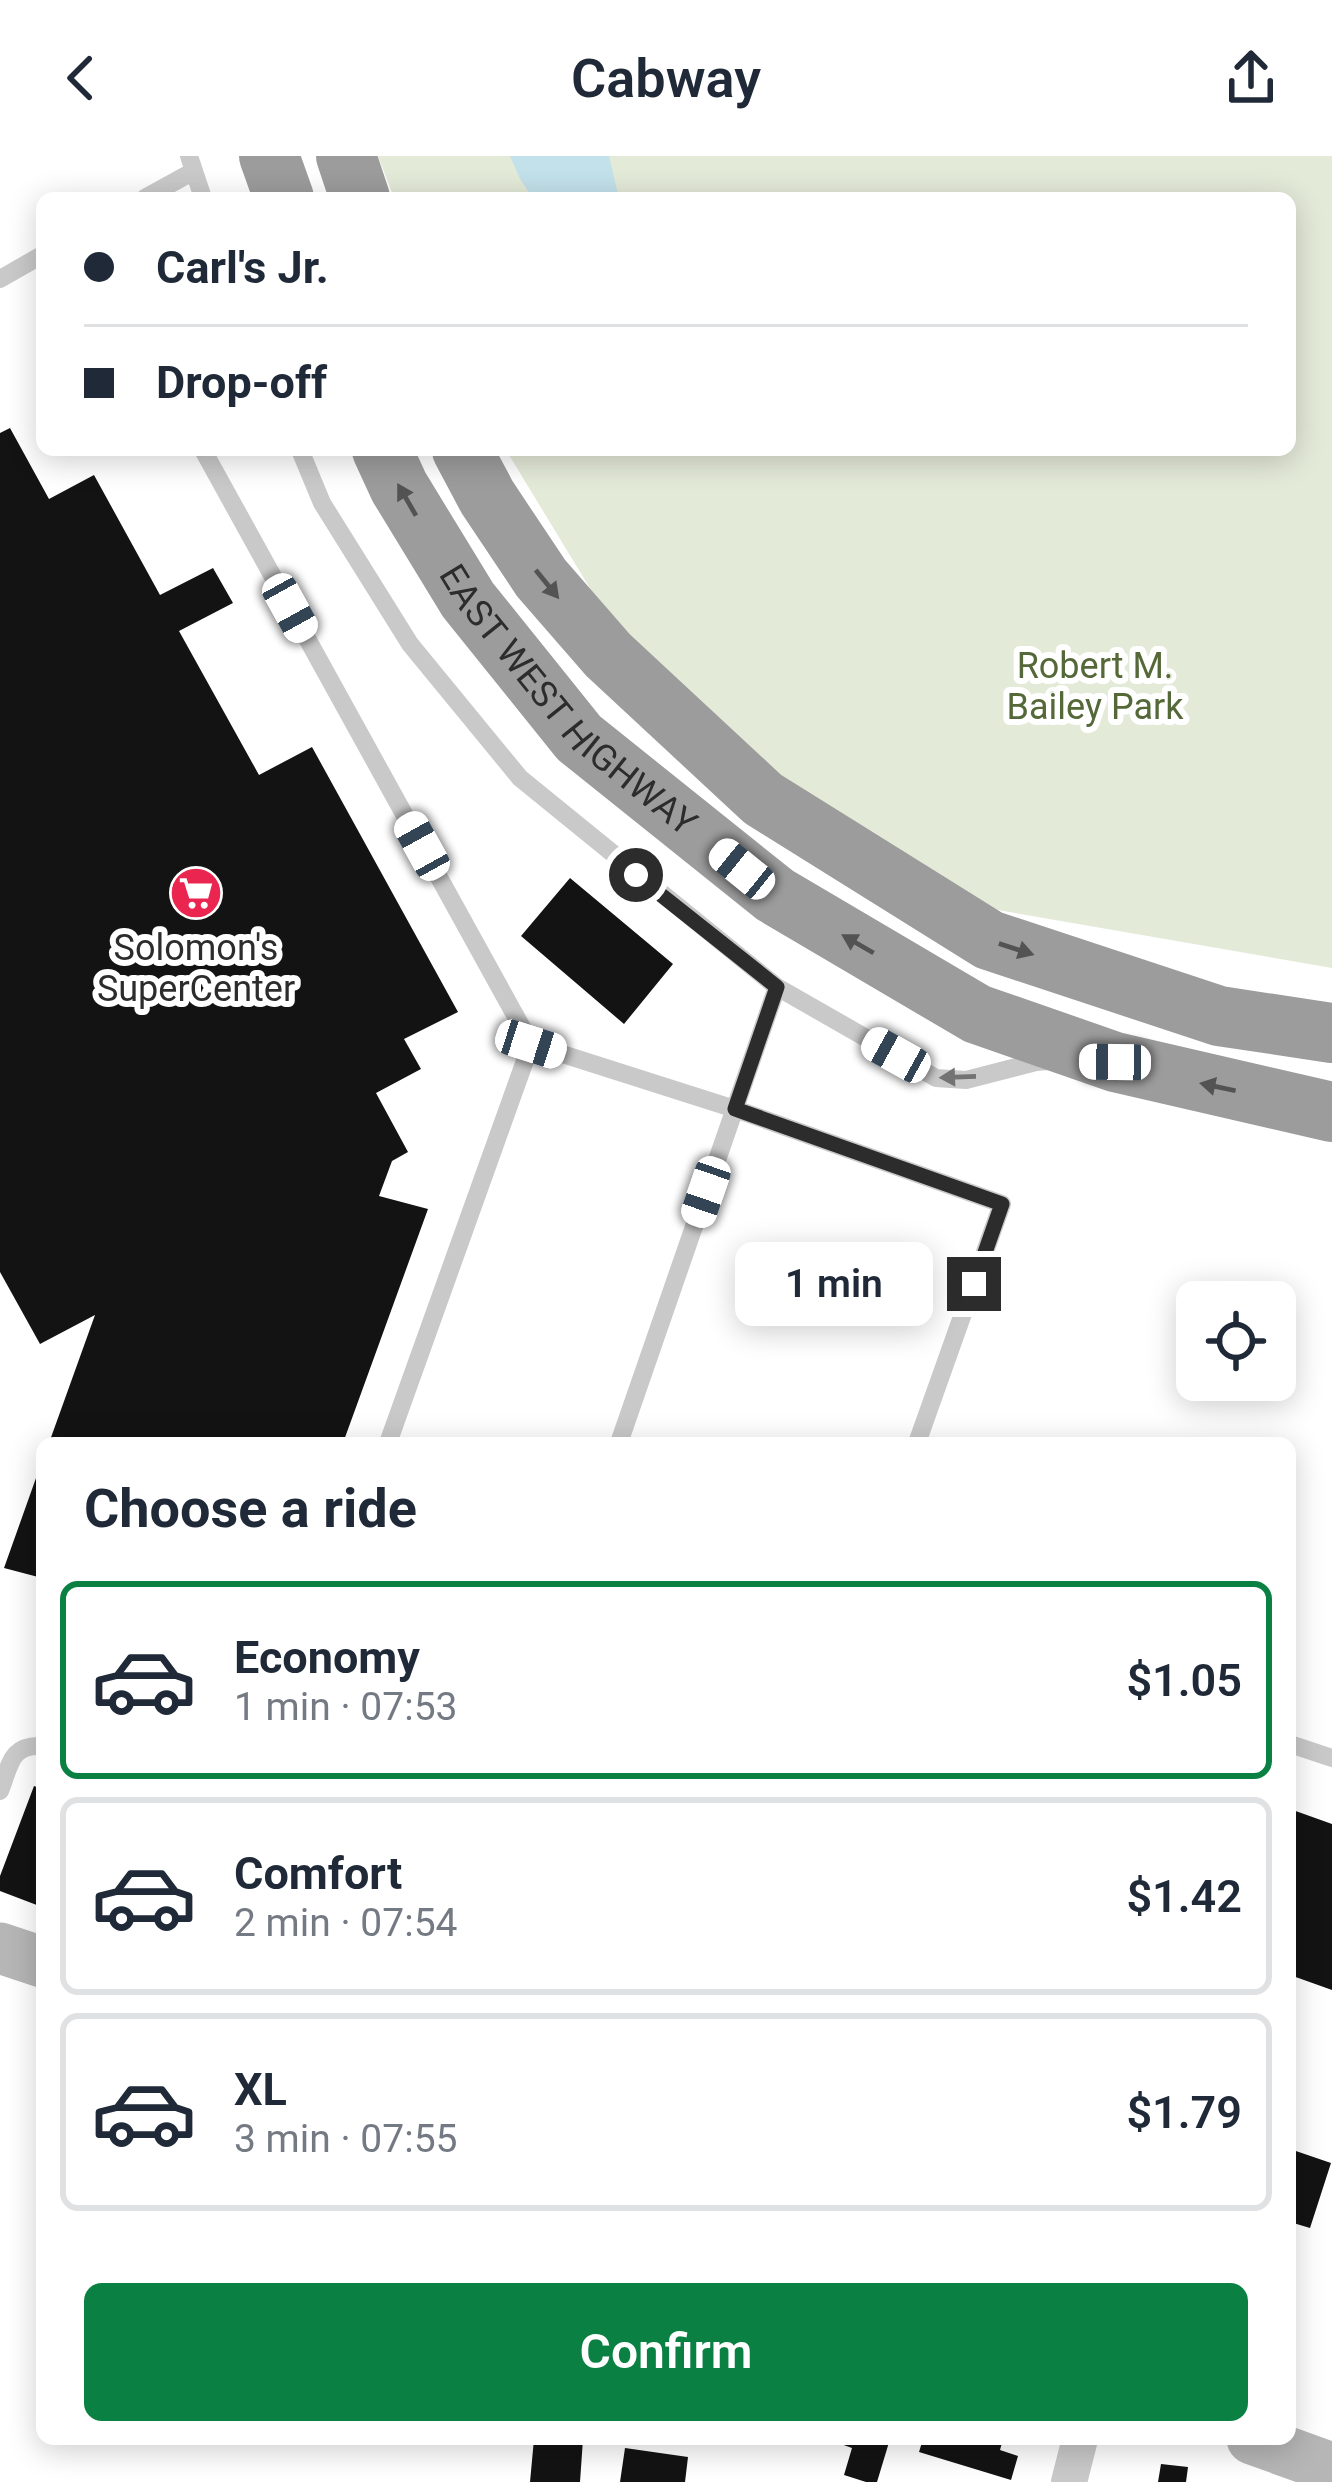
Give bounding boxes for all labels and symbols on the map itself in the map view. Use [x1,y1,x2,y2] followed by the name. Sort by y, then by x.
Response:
[397,483,418,517] one-way arrow
[430,557,705,845] street label: EAST WEST HIGHWAY
[257,568,323,648] car
[534,568,559,599] one-way arrow
[1007,645,1184,728] park label: Robert M. Bailey Park
[389,806,455,886] car
[703,832,781,906] car
[609,848,663,902] route start
[168,865,224,921] supermarket icon: Solomon's SuperCenter
[97,927,295,1010] place label: Solomon's SuperCenter
[841,935,875,956] one-way arrow
[998,941,1035,960] one-way arrow
[491,1016,571,1072] car
[856,1022,936,1088] car
[1079,1043,1151,1081] car
[938,1068,976,1087] one-way arrow
[1199,1077,1236,1096] one-way arrow
[677,1152,735,1232] car
[734,1242,932,1326] callout: 1 min
[947,1257,1001,1311] route end

